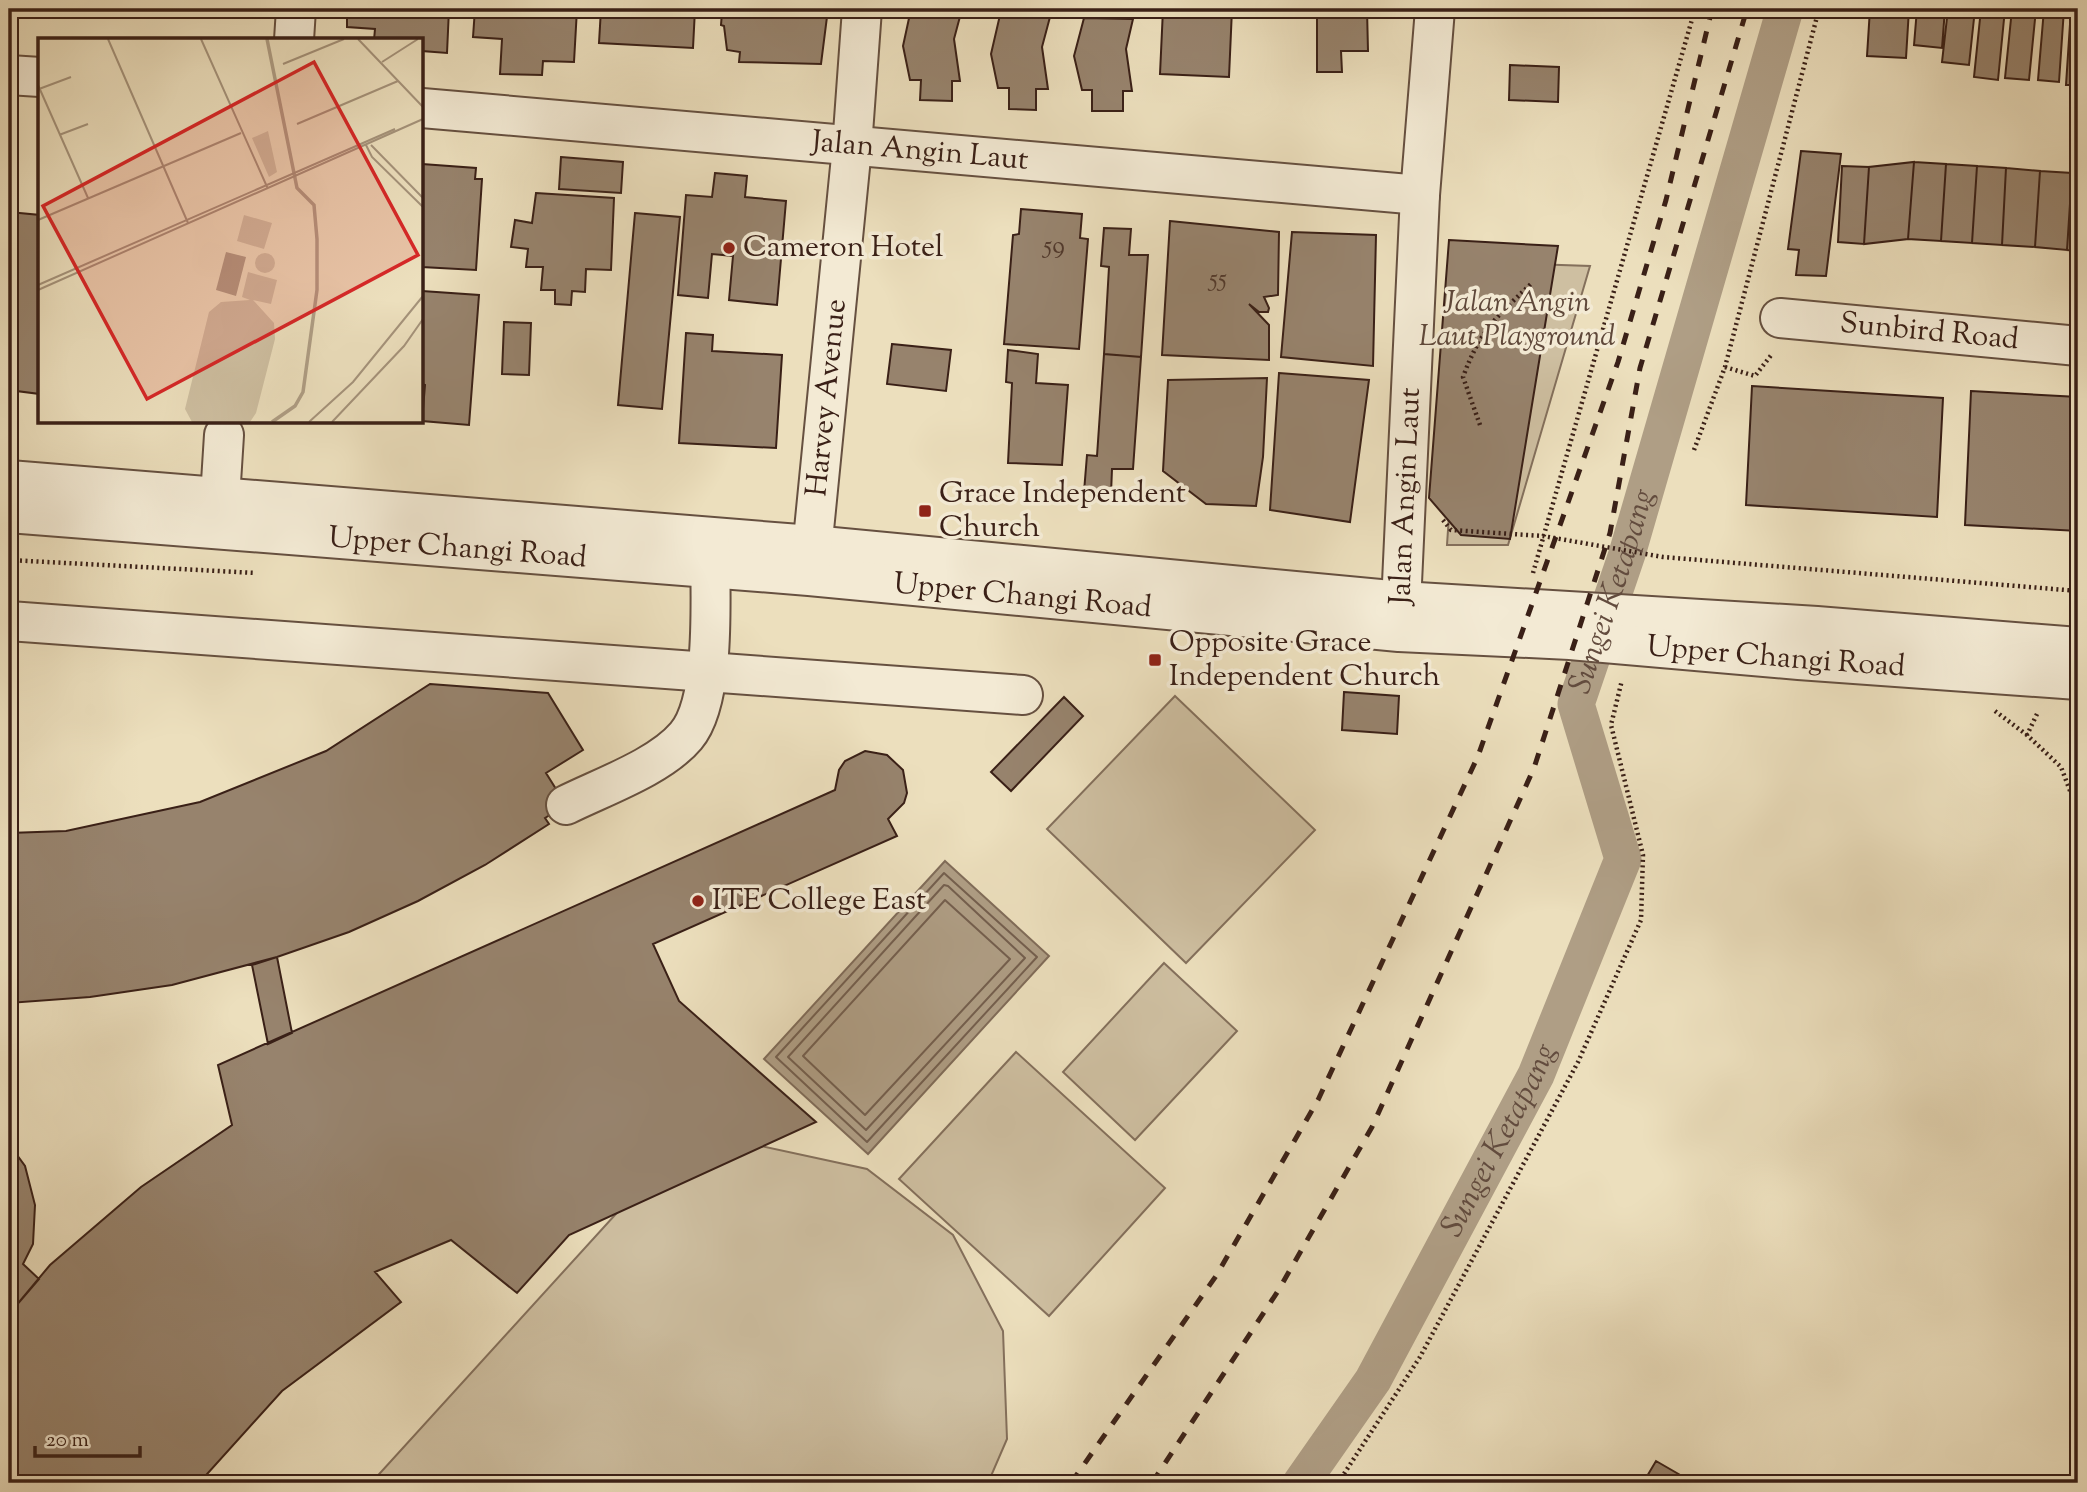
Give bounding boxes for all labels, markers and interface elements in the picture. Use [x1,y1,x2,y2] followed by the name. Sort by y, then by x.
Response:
[38,38,424,424] inset map
[808,120,1030,182] street label: Jalan Angin Laut
[743,227,943,270] place label: Cameron Hotel
[1041,228,1065,265] house number: 59
[721,240,737,256] marker: Cameron Hotel
[1207,261,1227,298] house number: 55
[1419,282,1616,359] park label: Jalan Angin Laut Playground
[796,297,858,499] street label: Harvey Avenue
[1838,302,2021,362] street label: Sunbird Road
[1379,387,1433,608] street label: Jalan Angin Laut
[939,473,1186,550] place label: Grace Independent Church
[1558,483,1668,700] water label: Sungei Ketapang
[917,503,933,519] marker: Grace Independent Church
[327,517,589,580] street label: Upper Changi Road
[891,563,1154,630] street label: Upper Changi Road
[1169,622,1441,699] place label: Opposite Grace Independent Church
[1645,625,1907,689] street label: Upper Changi Road
[1147,652,1163,668] marker: Opposite Grace Independent Church
[712,880,926,923] place label: ITE College East
[690,893,706,909] marker: ITE College East
[1430,1036,1569,1246] water label: Sungei Ketapang
[35,1415,140,1459] scale bar
[46,1426,89,1456] text: 20 m

